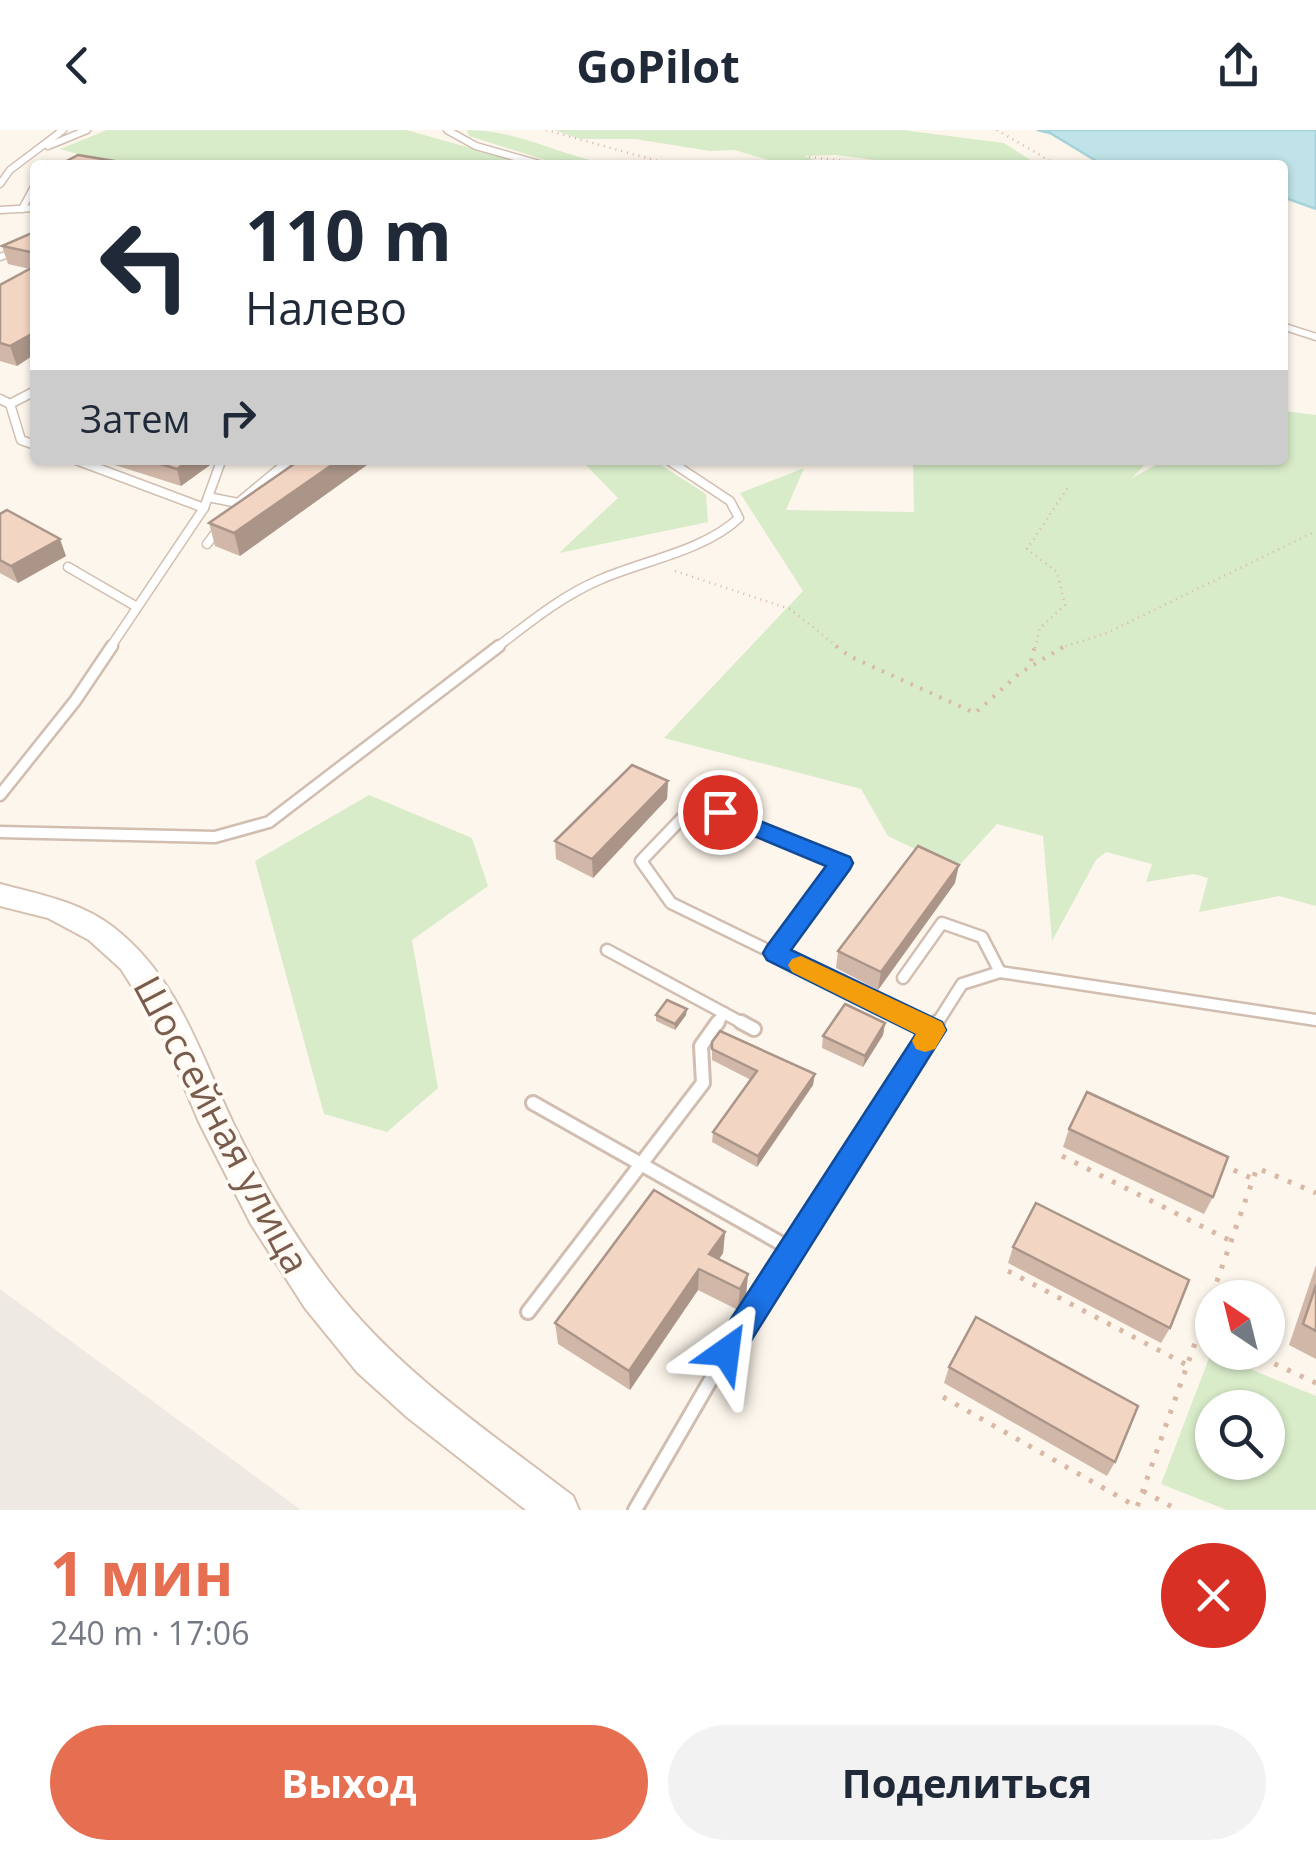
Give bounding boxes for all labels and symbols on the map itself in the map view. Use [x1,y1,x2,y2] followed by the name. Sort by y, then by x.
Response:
[678,770,763,855] pin
[123,966,323,1282] street label: Шоссейная улица
[1195,1280,1285,1370] north arrow
[674,1300,778,1404] position arrow

